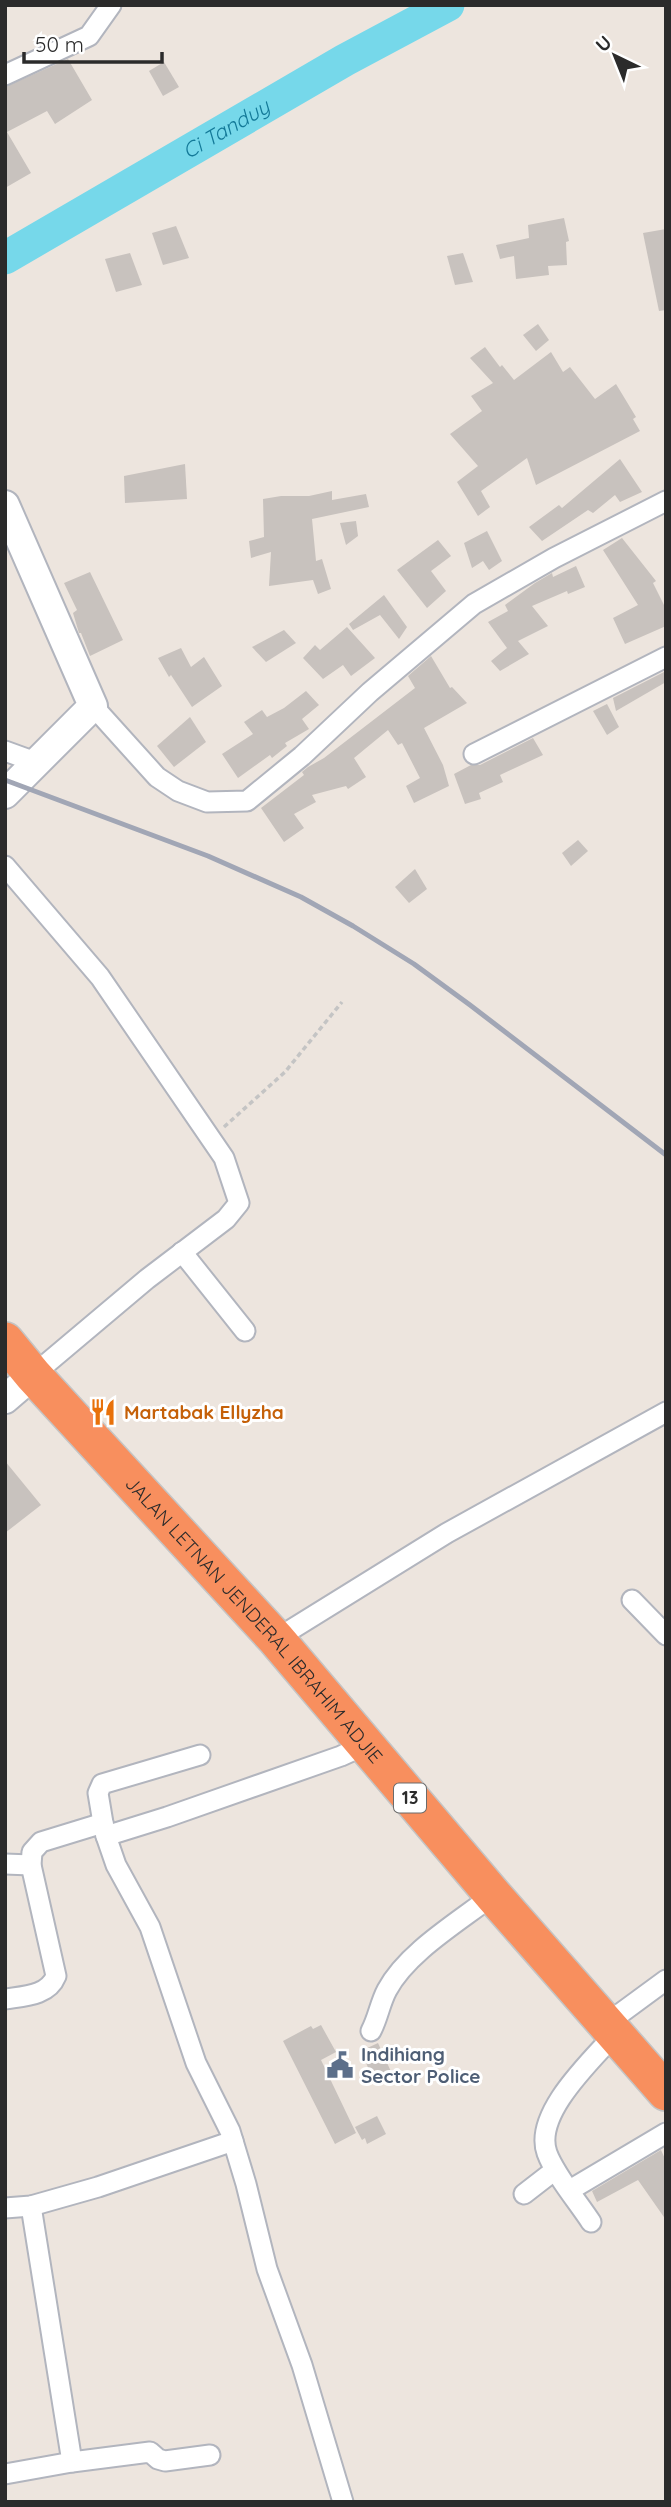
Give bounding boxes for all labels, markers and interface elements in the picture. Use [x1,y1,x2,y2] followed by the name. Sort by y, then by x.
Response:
[24,21,163,65] scale bar
[580,21,650,91] north arrow
[590,30,616,57] text: U
[35,31,84,57] text: 50 m
[178,92,275,164] water label: Ci Tanduy
[88,1397,118,1427] restaurant icon: Martabak Ellyzha
[124,1400,284,1424] place label: Martabak Ellyzha
[120,1471,388,1768] street label: JALAN LETNAN JENDERAL IBRAHIM ADJIE
[394,1783,426,1812] road number: 13
[361,2042,480,2088] place label: Indihiang Sector Police
[325,2050,355,2080] public building icon: Indihiang Sector Police

